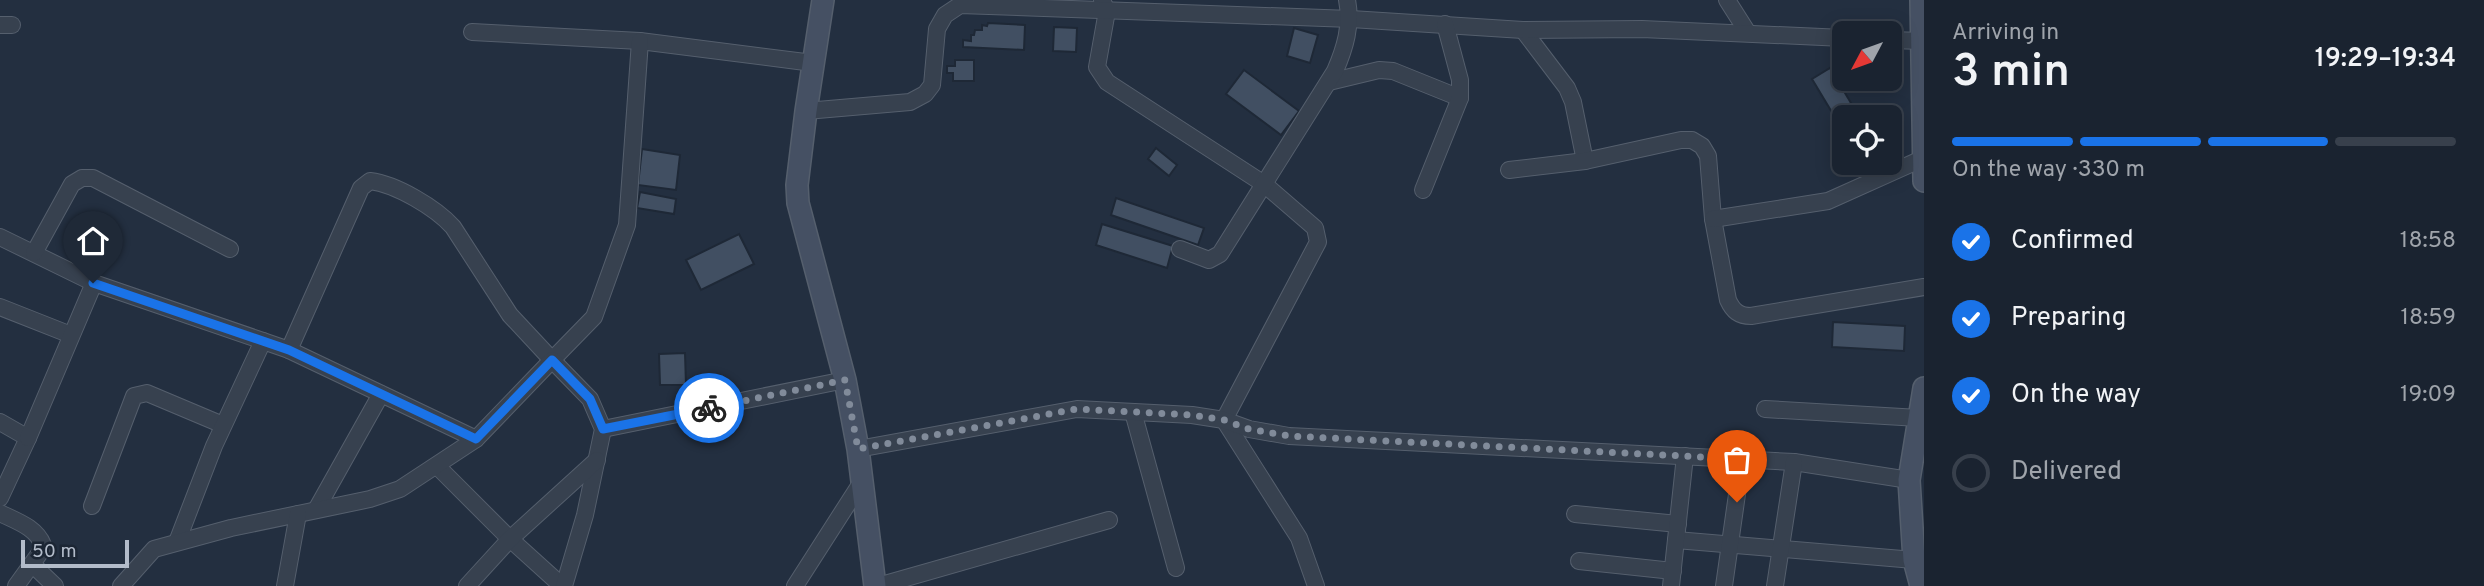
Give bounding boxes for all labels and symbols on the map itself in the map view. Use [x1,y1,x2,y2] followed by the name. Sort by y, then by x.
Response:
[1832,21,1902,91] north arrow
[63,211,123,283] pin
[674,373,744,443] courier
[1707,430,1767,502] pin
[21,537,130,569] scale bar

